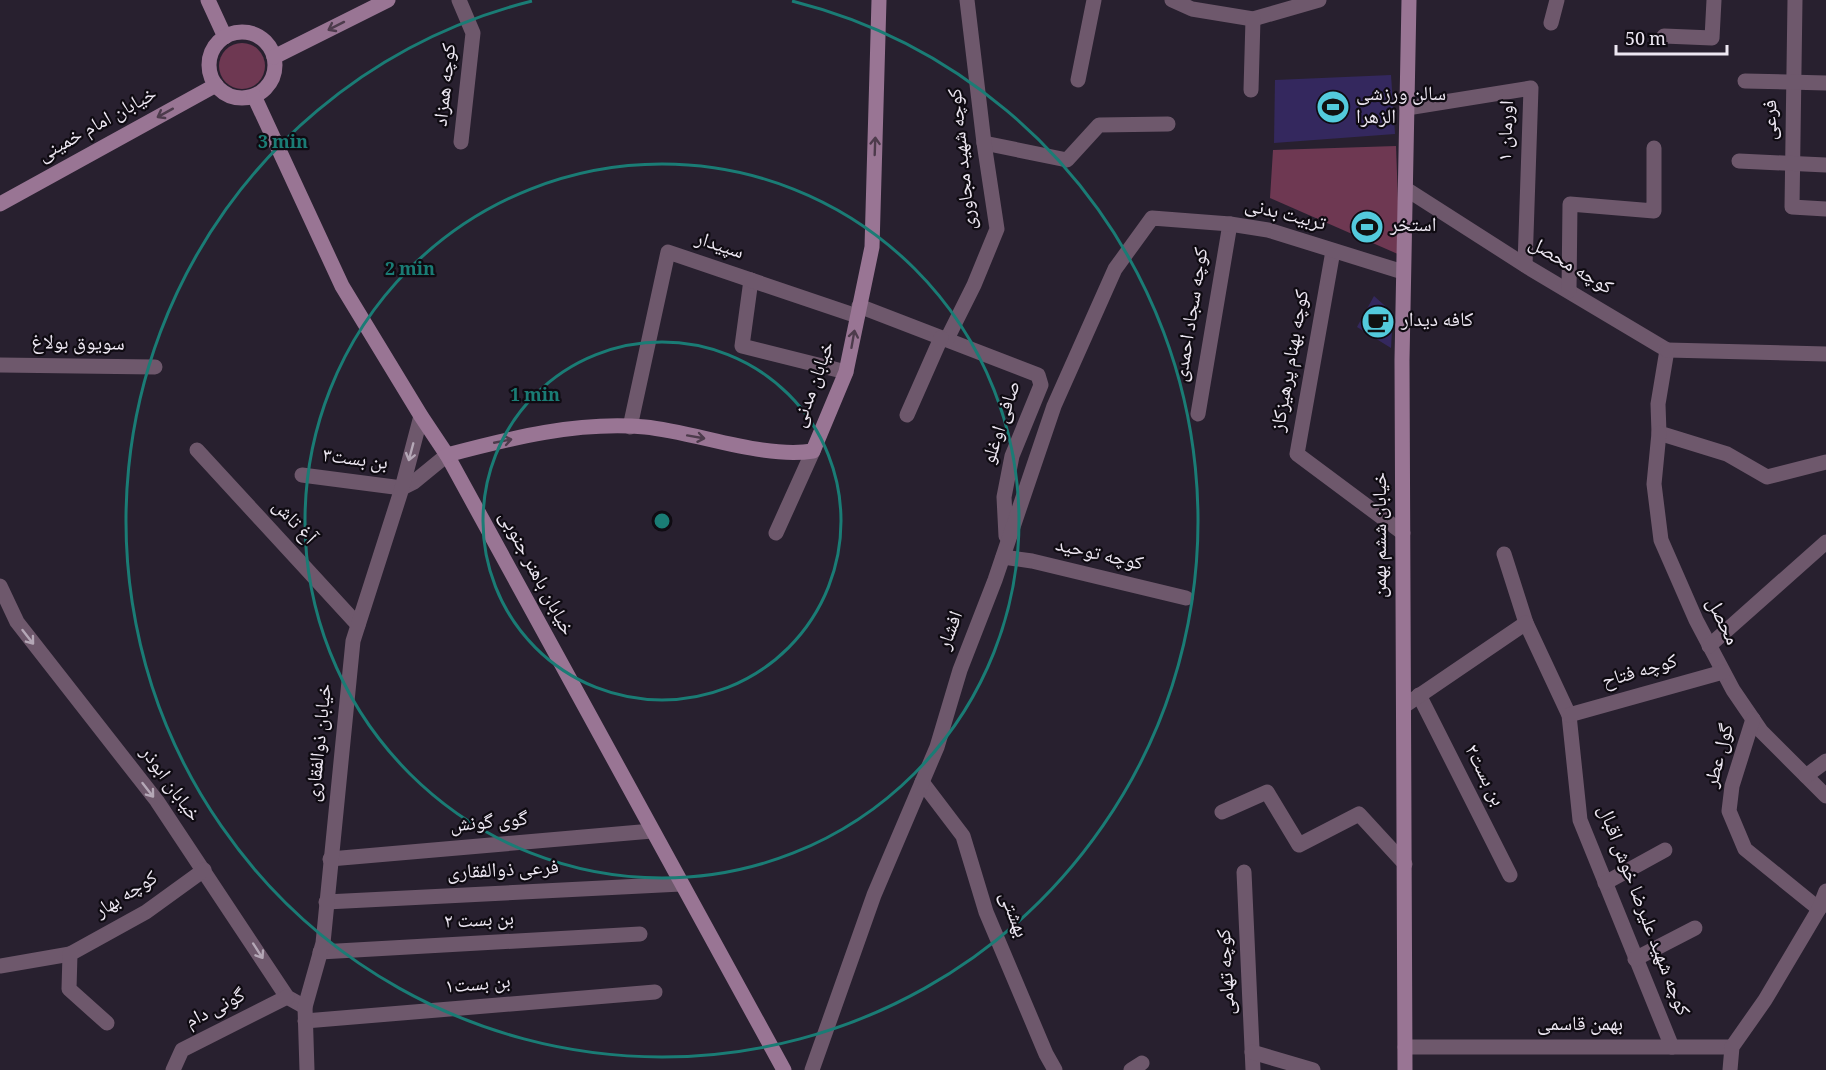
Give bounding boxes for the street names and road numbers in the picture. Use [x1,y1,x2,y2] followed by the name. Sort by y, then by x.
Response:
[426,42,468,128] street label: کوچه همزاد
[32,79,164,173] street label: خیابان امام خمینی
[940,86,988,232] street label: کوچه شهید مجاوری
[1490,100,1526,162] street label: اورمان ۱
[1755,100,1789,140] street label: فرعی
[1241,190,1329,243] street label: تربیت بدنی
[689,223,748,271] street label: سپیدار
[1521,228,1619,306] street label: کوچه محصل
[1166,245,1220,385] street label: کوچه سجاد احمدی
[1263,287,1321,436] street label: کوچه بهنام پرهیزکاز
[31,327,125,363] street label: سویوق بولاغ
[784,337,846,433] street label: خیابان مدنی
[974,377,1032,469] street label: صافی اوغلو
[320,440,390,482] street label: بن بست۳
[1365,472,1399,598] street label: خیابان ششم بهمن
[262,492,324,555] street label: آغ تاش
[488,505,583,643] street label: خیابان باهنر جنوبی
[1052,529,1146,583] street label: کوچه توحید
[1695,592,1747,652] street label: محصل
[929,607,975,656] street label: افشار
[1598,646,1682,700] street label: کوچه فتاح
[298,682,344,804] street label: خیابان ذوالفقاری
[1696,720,1746,793] street label: گول عطر
[129,739,209,831] street label: خیابان ابوذر
[1453,739,1513,813] street label: بن بست۲
[1586,800,1698,1022] street label: کوچه شهید علیرضا خوش اقبال
[449,804,529,844] street label: گوی گونش
[446,852,560,892] street label: فرعی ذوالفقاری
[88,863,166,929] street label: کوچه بهار
[988,887,1036,943] street label: بهشتی
[443,903,515,941] street label: بن بست ۲
[1209,928,1247,1016] street label: کوچه تهامی
[444,966,512,1006] street label: بن بست۱
[180,980,252,1040] street label: گونی دام
[1537,1009,1623,1043] street label: بهمن قاسمی

